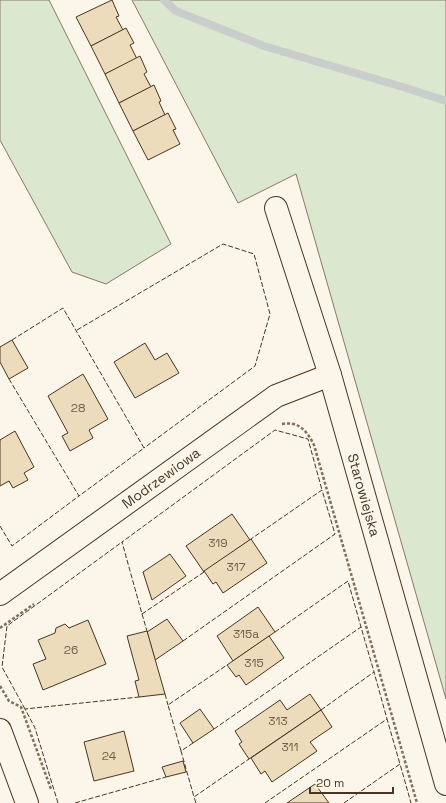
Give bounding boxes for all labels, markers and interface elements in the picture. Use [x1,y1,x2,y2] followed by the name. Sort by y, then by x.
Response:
[71,400,85,416] house number: 28
[118,444,204,512] street label: Modrzewiowa
[344,451,384,539] street label: Starowiejska
[208,535,228,551] house number: 319
[227,559,246,575] house number: 317
[233,626,259,642] house number: 315a
[64,642,78,658] house number: 26
[244,655,264,671] house number: 315
[268,713,288,729] house number: 313
[281,739,299,755] house number: 311
[102,748,117,764] house number: 24
[310,769,393,795] scale bar
[316,775,344,791] text: 20 m

